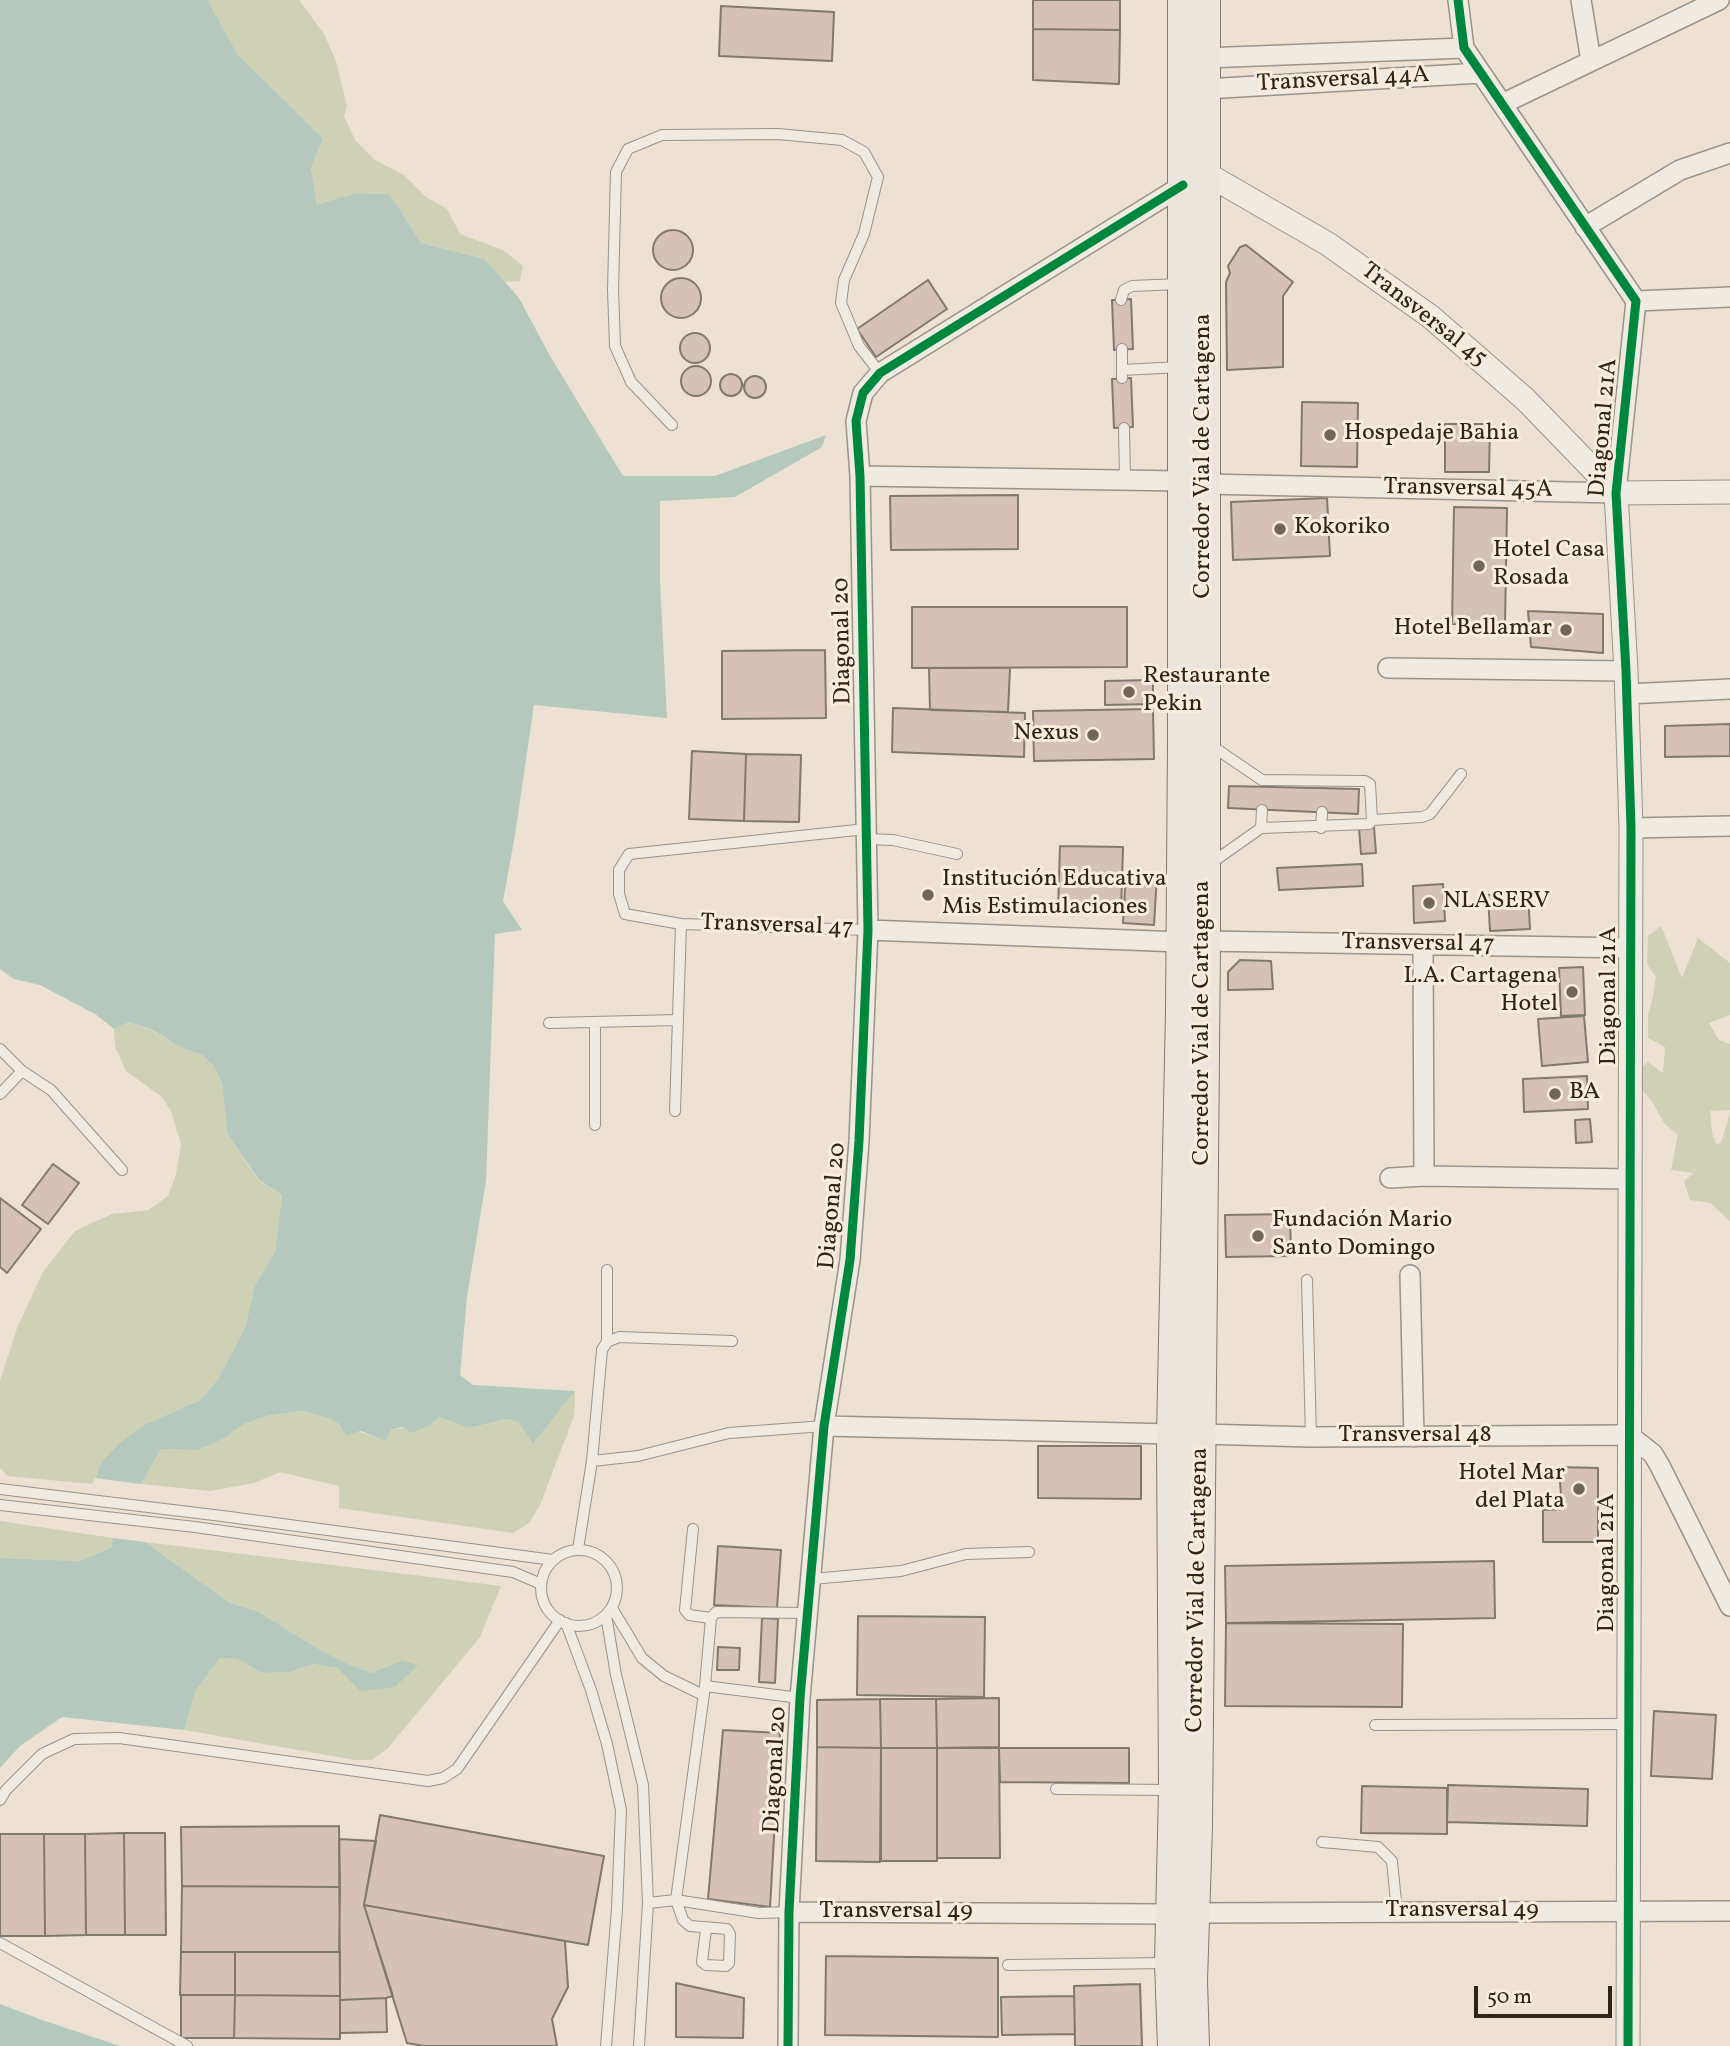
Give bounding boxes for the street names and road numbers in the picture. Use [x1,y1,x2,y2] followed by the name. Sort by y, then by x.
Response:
[1256,62,1430,100] street label: Transversal 44A
[1354,258,1492,374] street label: Transversal 45
[1191,313,1219,599] street label: Corredor Vial de Cartagena
[1585,357,1625,499] street label: Diagonal 21A
[1383,474,1553,506] street label: Transversal 45A
[828,577,860,705] street label: Diagonal 20
[1190,880,1218,1166] street label: Corredor Vial de Cartagena
[700,910,854,944] street label: Transversal 47
[1597,926,1625,1066] street label: Diagonal 21A
[1341,929,1495,961] street label: Transversal 47
[814,1141,854,1271] street label: Diagonal 20
[1338,1423,1492,1451] street label: Transversal 48
[1182,1447,1216,1733] street label: Corredor Vial de Cartagena
[1595,1493,1623,1633] street label: Diagonal 21A
[759,1706,795,1834] street label: Diagonal 20
[1385,1898,1539,1926] street label: Transversal 49
[819,1899,973,1927] street label: Transversal 49

